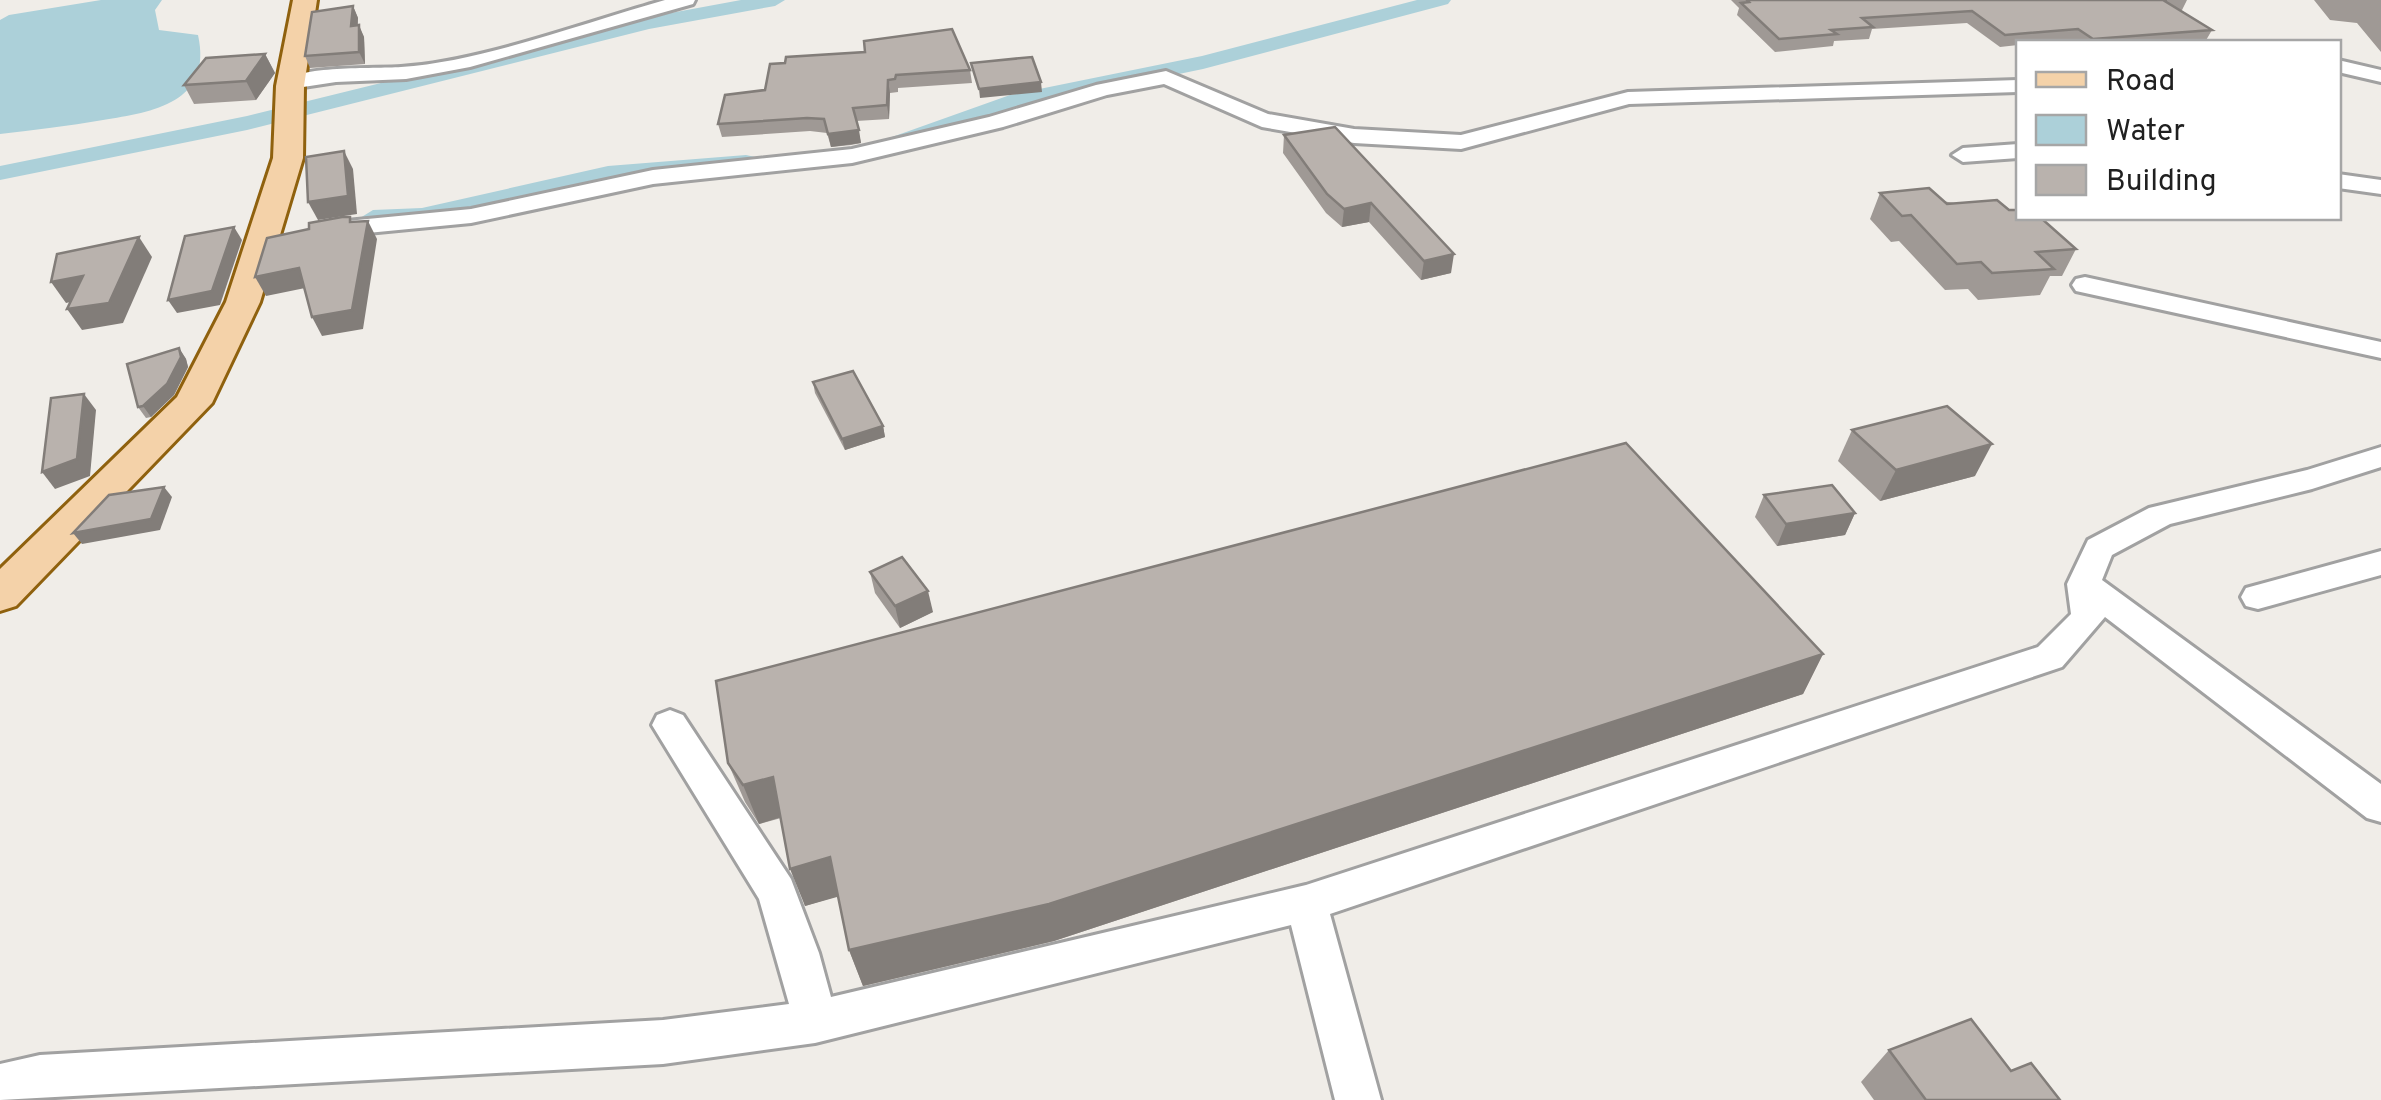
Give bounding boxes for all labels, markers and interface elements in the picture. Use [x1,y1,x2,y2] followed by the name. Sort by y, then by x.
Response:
[2016,40,2341,220] legend
[2106,64,2175,101] text: Road
[2106,114,2185,151] text: Water
[2106,164,2217,201] text: Building

